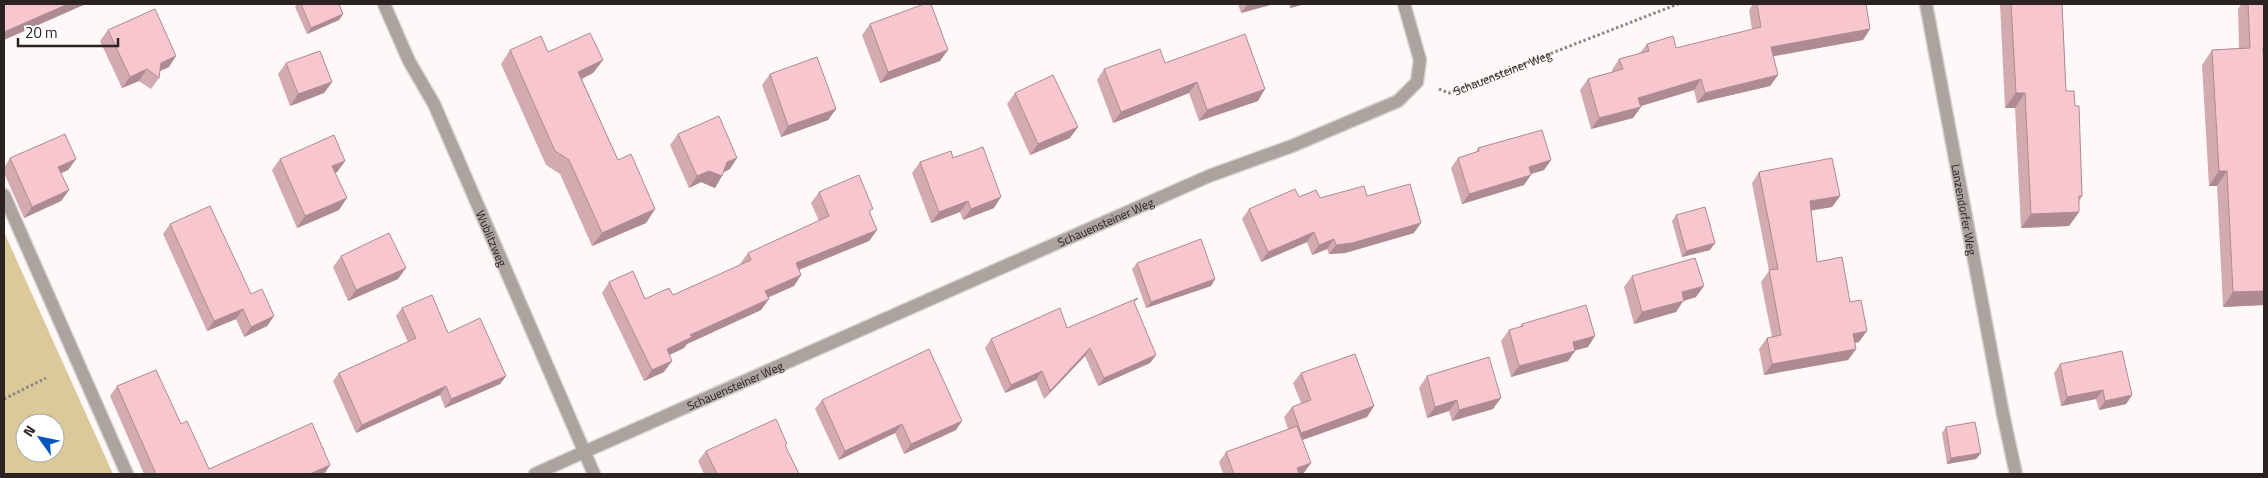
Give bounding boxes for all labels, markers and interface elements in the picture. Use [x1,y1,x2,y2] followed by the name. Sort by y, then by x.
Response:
[18,15,118,47] scale bar
[25,21,58,44] text: 20 m
[1451,45,1554,100] street label: Schauensteiner Weg
[1947,162,1982,257] street label: Lanzendorfer Weg
[1054,192,1157,251] street label: Schauensteiner Weg
[471,207,513,269] street label: Wublitzweg
[684,356,786,415] street label: Schauensteiner Weg
[15,413,65,463] north arrow
[17,421,40,440] text: N

